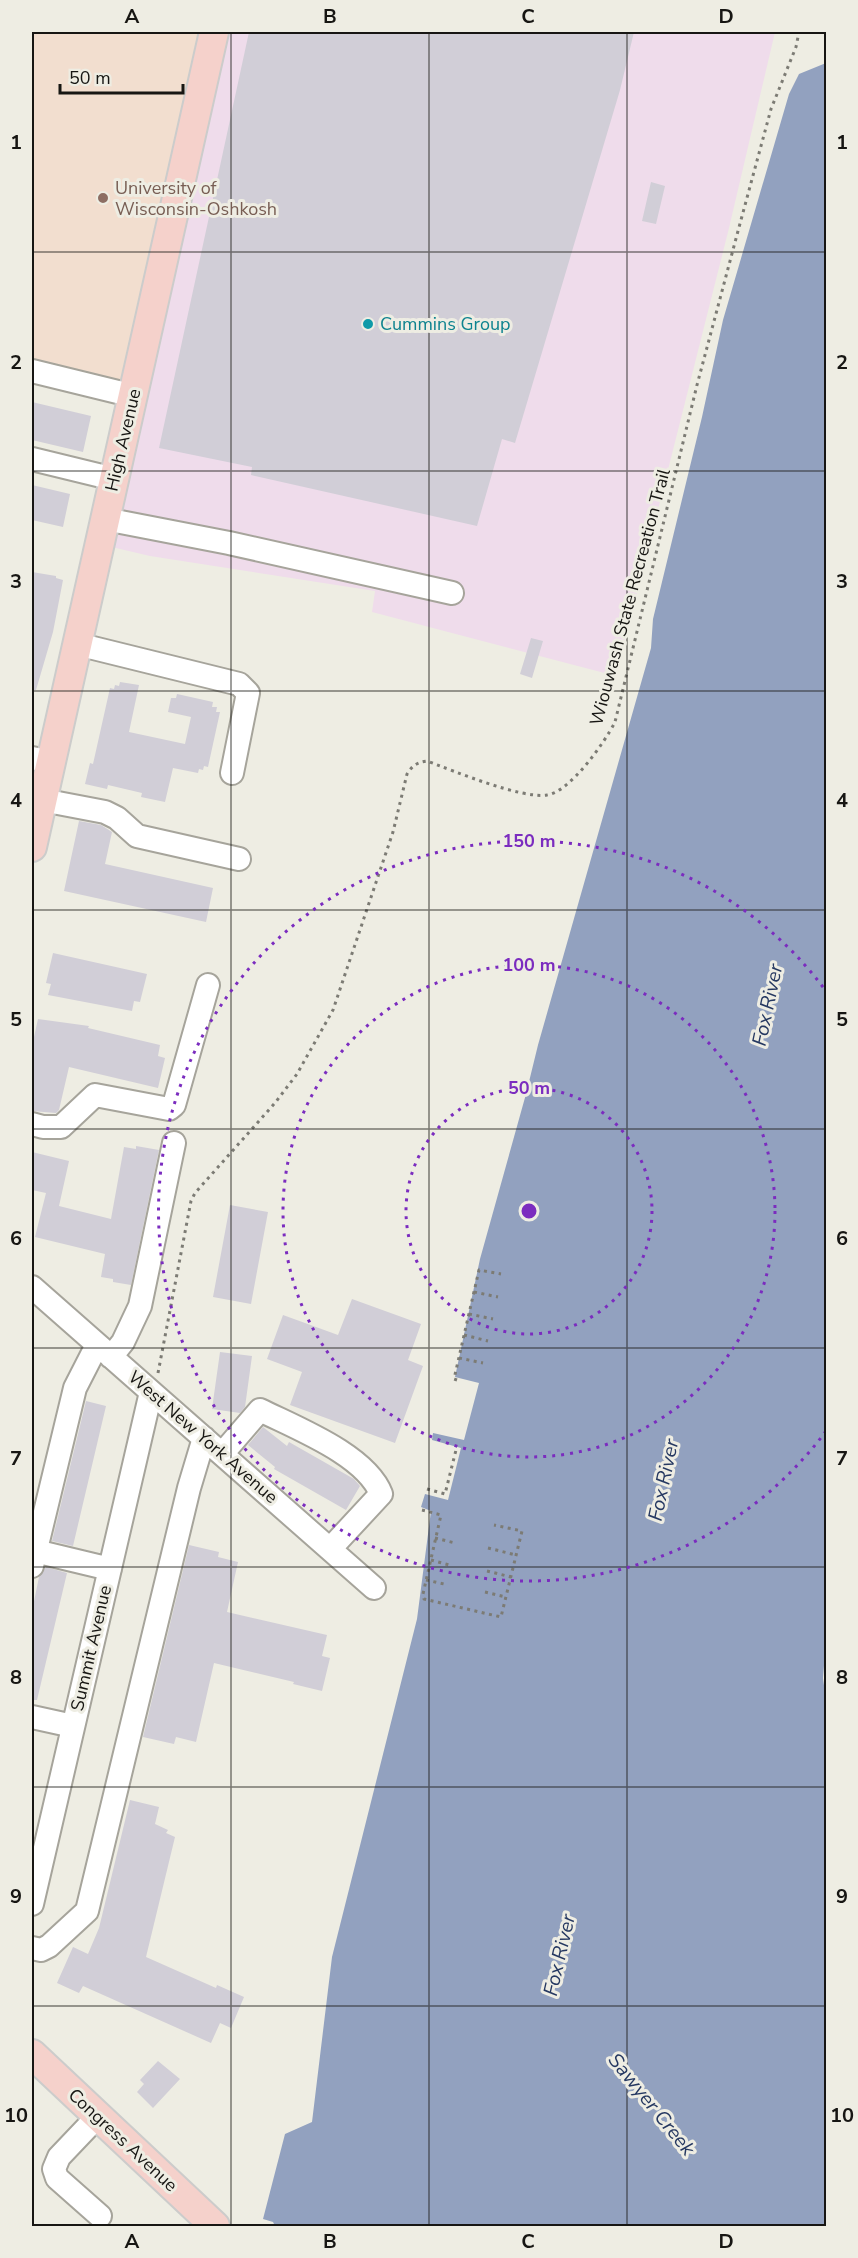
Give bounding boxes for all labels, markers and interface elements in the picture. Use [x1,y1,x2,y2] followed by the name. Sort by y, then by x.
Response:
[125,3,140,30] text: A
[323,3,337,30] text: B
[521,3,535,30] text: C
[718,3,734,30] text: D
[60,57,183,95] scale bar
[69,66,111,90] text: 50 m
[10,129,22,156] text: 1
[836,129,848,156] text: 1
[115,176,277,221] place label: University of Wisconsin-Oshkosh
[96,191,110,205] marker: University of Wisconsin-Oshkosh
[380,312,511,336] place label: Cummins Group
[361,317,375,331] marker: Cummins Group
[10,349,22,376] text: 2
[836,349,848,376] text: 2
[100,386,146,494] street label: High Avenue
[584,465,676,728] street label: Wiouwash State Recreation Trail
[10,568,22,595] text: 3
[836,568,848,595] text: 3
[10,787,22,814] text: 4
[836,787,848,814] text: 4
[502,829,556,853] text: 150 m
[502,953,556,977] text: 100 m
[746,961,790,1049] water label: Fox River
[10,1006,22,1033] text: 5
[836,1006,848,1033] text: 5
[508,1076,550,1100] text: 50 m
[519,1201,539,1221] centre of rings
[10,1225,22,1252] text: 6
[836,1225,848,1252] text: 6
[123,1365,283,1509] street label: West New York Avenue
[642,1436,686,1524] water label: Fox River
[10,1445,22,1472] text: 7
[836,1445,848,1472] text: 7
[65,1583,117,1713] street label: Summit Avenue
[10,1664,22,1691] text: 8
[836,1664,848,1691] text: 8
[10,1883,22,1910] text: 9
[836,1883,848,1910] text: 9
[537,1911,582,1999] water label: Fox River
[602,2047,702,2162] water label: Sawyer Creek
[63,2083,183,2197] street label: Congress Avenue
[4,2102,28,2129] text: 10
[830,2102,854,2129] text: 10
[125,2228,140,2255] text: A
[323,2228,337,2255] text: B
[521,2228,535,2255] text: C
[718,2228,734,2255] text: D

